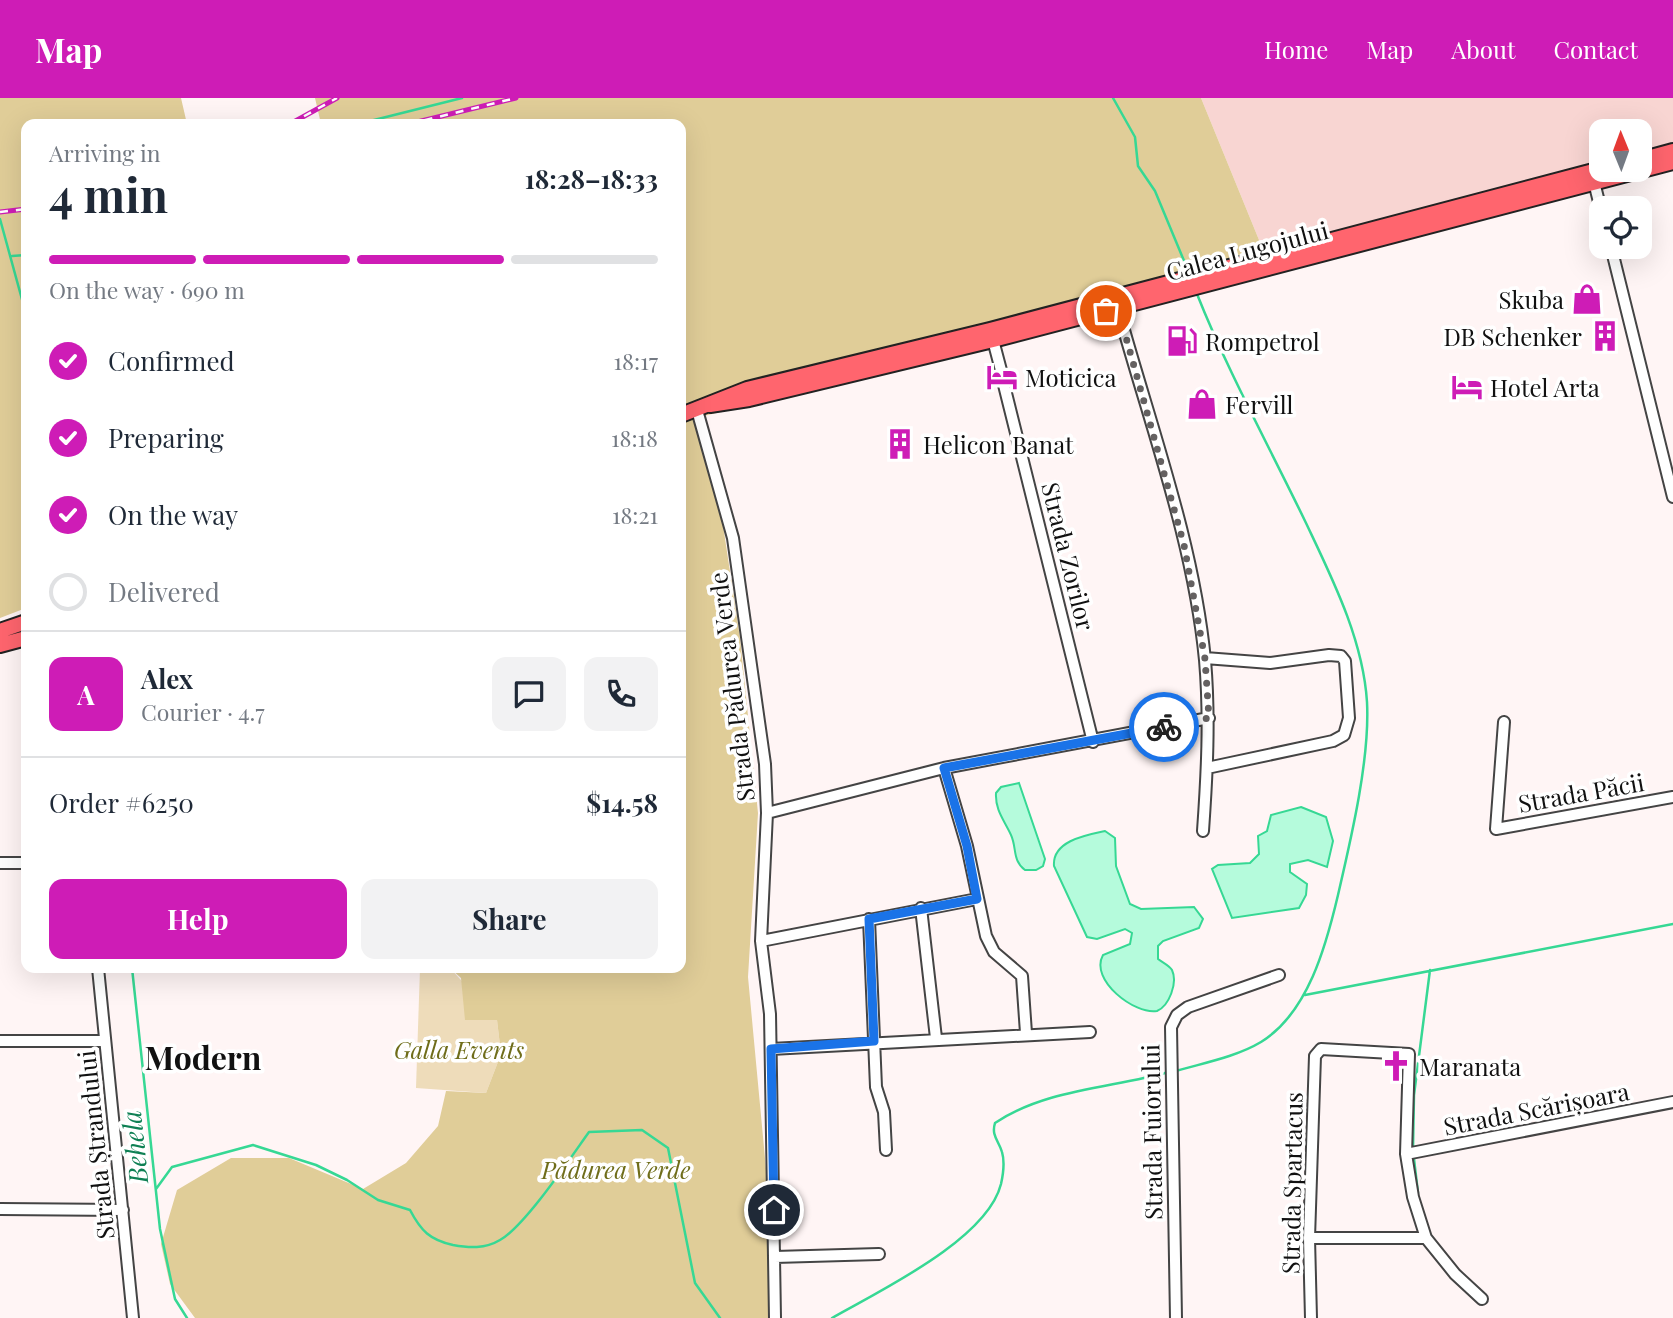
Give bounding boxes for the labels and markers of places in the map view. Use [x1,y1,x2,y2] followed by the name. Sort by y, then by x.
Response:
[1076,281,1136,341] pin
[1570,282,1604,316] shop icon: Skuba
[1498,283,1564,315] place label: Skuba
[1588,319,1622,353] building icon: DB Schenker
[1443,320,1582,352] place label: DB Schenker
[1165,324,1199,358] fuel station icon: Rompetrol
[1205,325,1320,357] place label: Rompetrol
[985,360,1019,394] hotel icon: Moticica
[1025,361,1117,393] place label: Moticica
[1450,370,1484,404] hotel icon: Hotel Arta
[1490,371,1600,403] place label: Hotel Arta
[1185,387,1219,421] shop icon: Fervill
[1225,388,1294,420] place label: Fervill
[883,427,917,461] building icon: Helicon Banat
[923,428,1074,460] place label: Helicon Banat
[1379,1049,1413,1083] church icon: Maranata
[1419,1050,1521,1082] place label: Maranata
[744,1180,804,1240] pin

